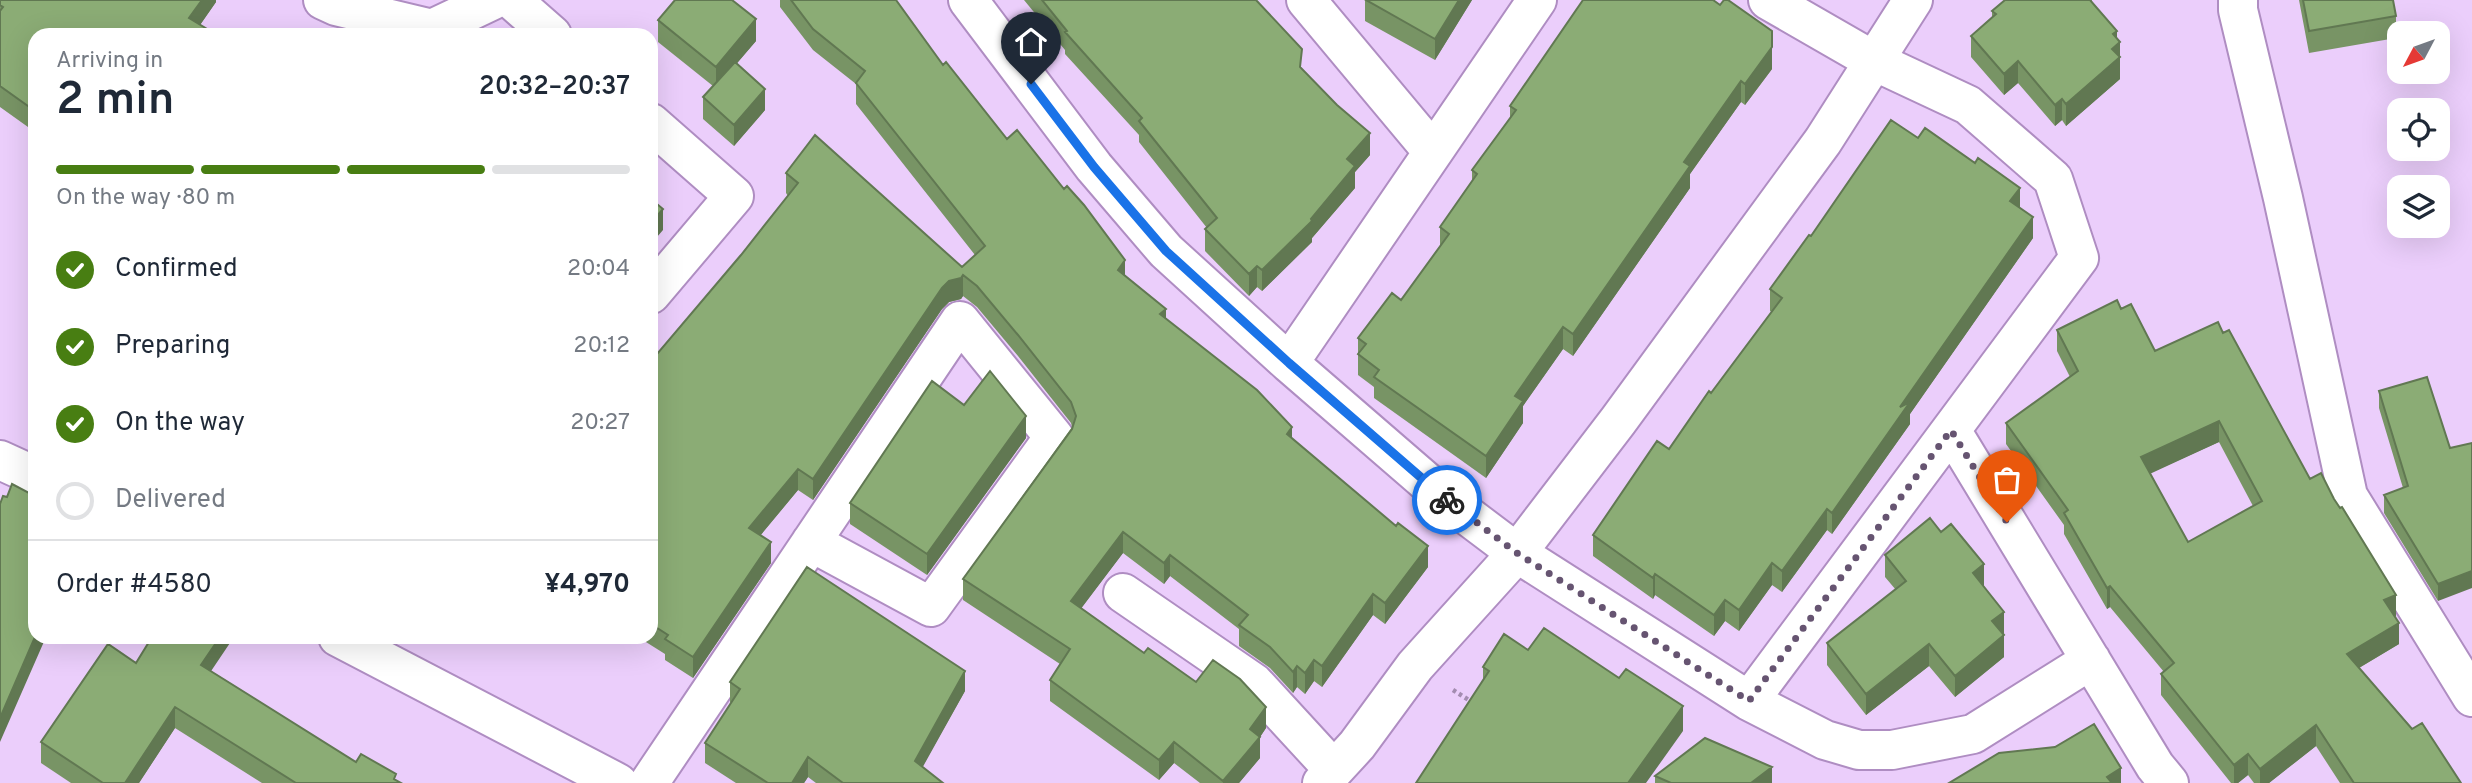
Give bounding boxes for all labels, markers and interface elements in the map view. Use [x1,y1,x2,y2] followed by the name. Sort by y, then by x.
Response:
[1001,12.0,1061,84] pin
[2387,21,2450,84] north arrow
[2387,21,2450,238] map controls
[1012,23,1050,61] icon: home
[56,47,163,76] text: Arriving in
[479,71,630,104] text: 20:32–20:37
[56,72,175,131] text: 2 min
[2387,98,2450,161] button: locate
[2387,175,2450,238] button: layers
[56,184,235,213] text: On the way · 80 m
[56,251,94,289] icon: check
[115,253,238,286] text: Confirmed
[567,255,630,284] text: 20:04
[56,328,94,366] icon: check
[115,330,230,363] text: Preparing
[573,332,630,361] text: 20:12
[56,405,94,443] icon: check
[115,407,245,440] text: On the way
[570,409,630,438] text: 20:27
[1977,450,2037,522] pin
[1988,461,2026,499] icon: bag
[1412,465,1482,535] courier
[1428,481,1466,519] icon: bike
[115,484,226,517] text: Delivered
[56,569,212,602] text: Order #4580
[544,569,630,602] text: ¥4,970

